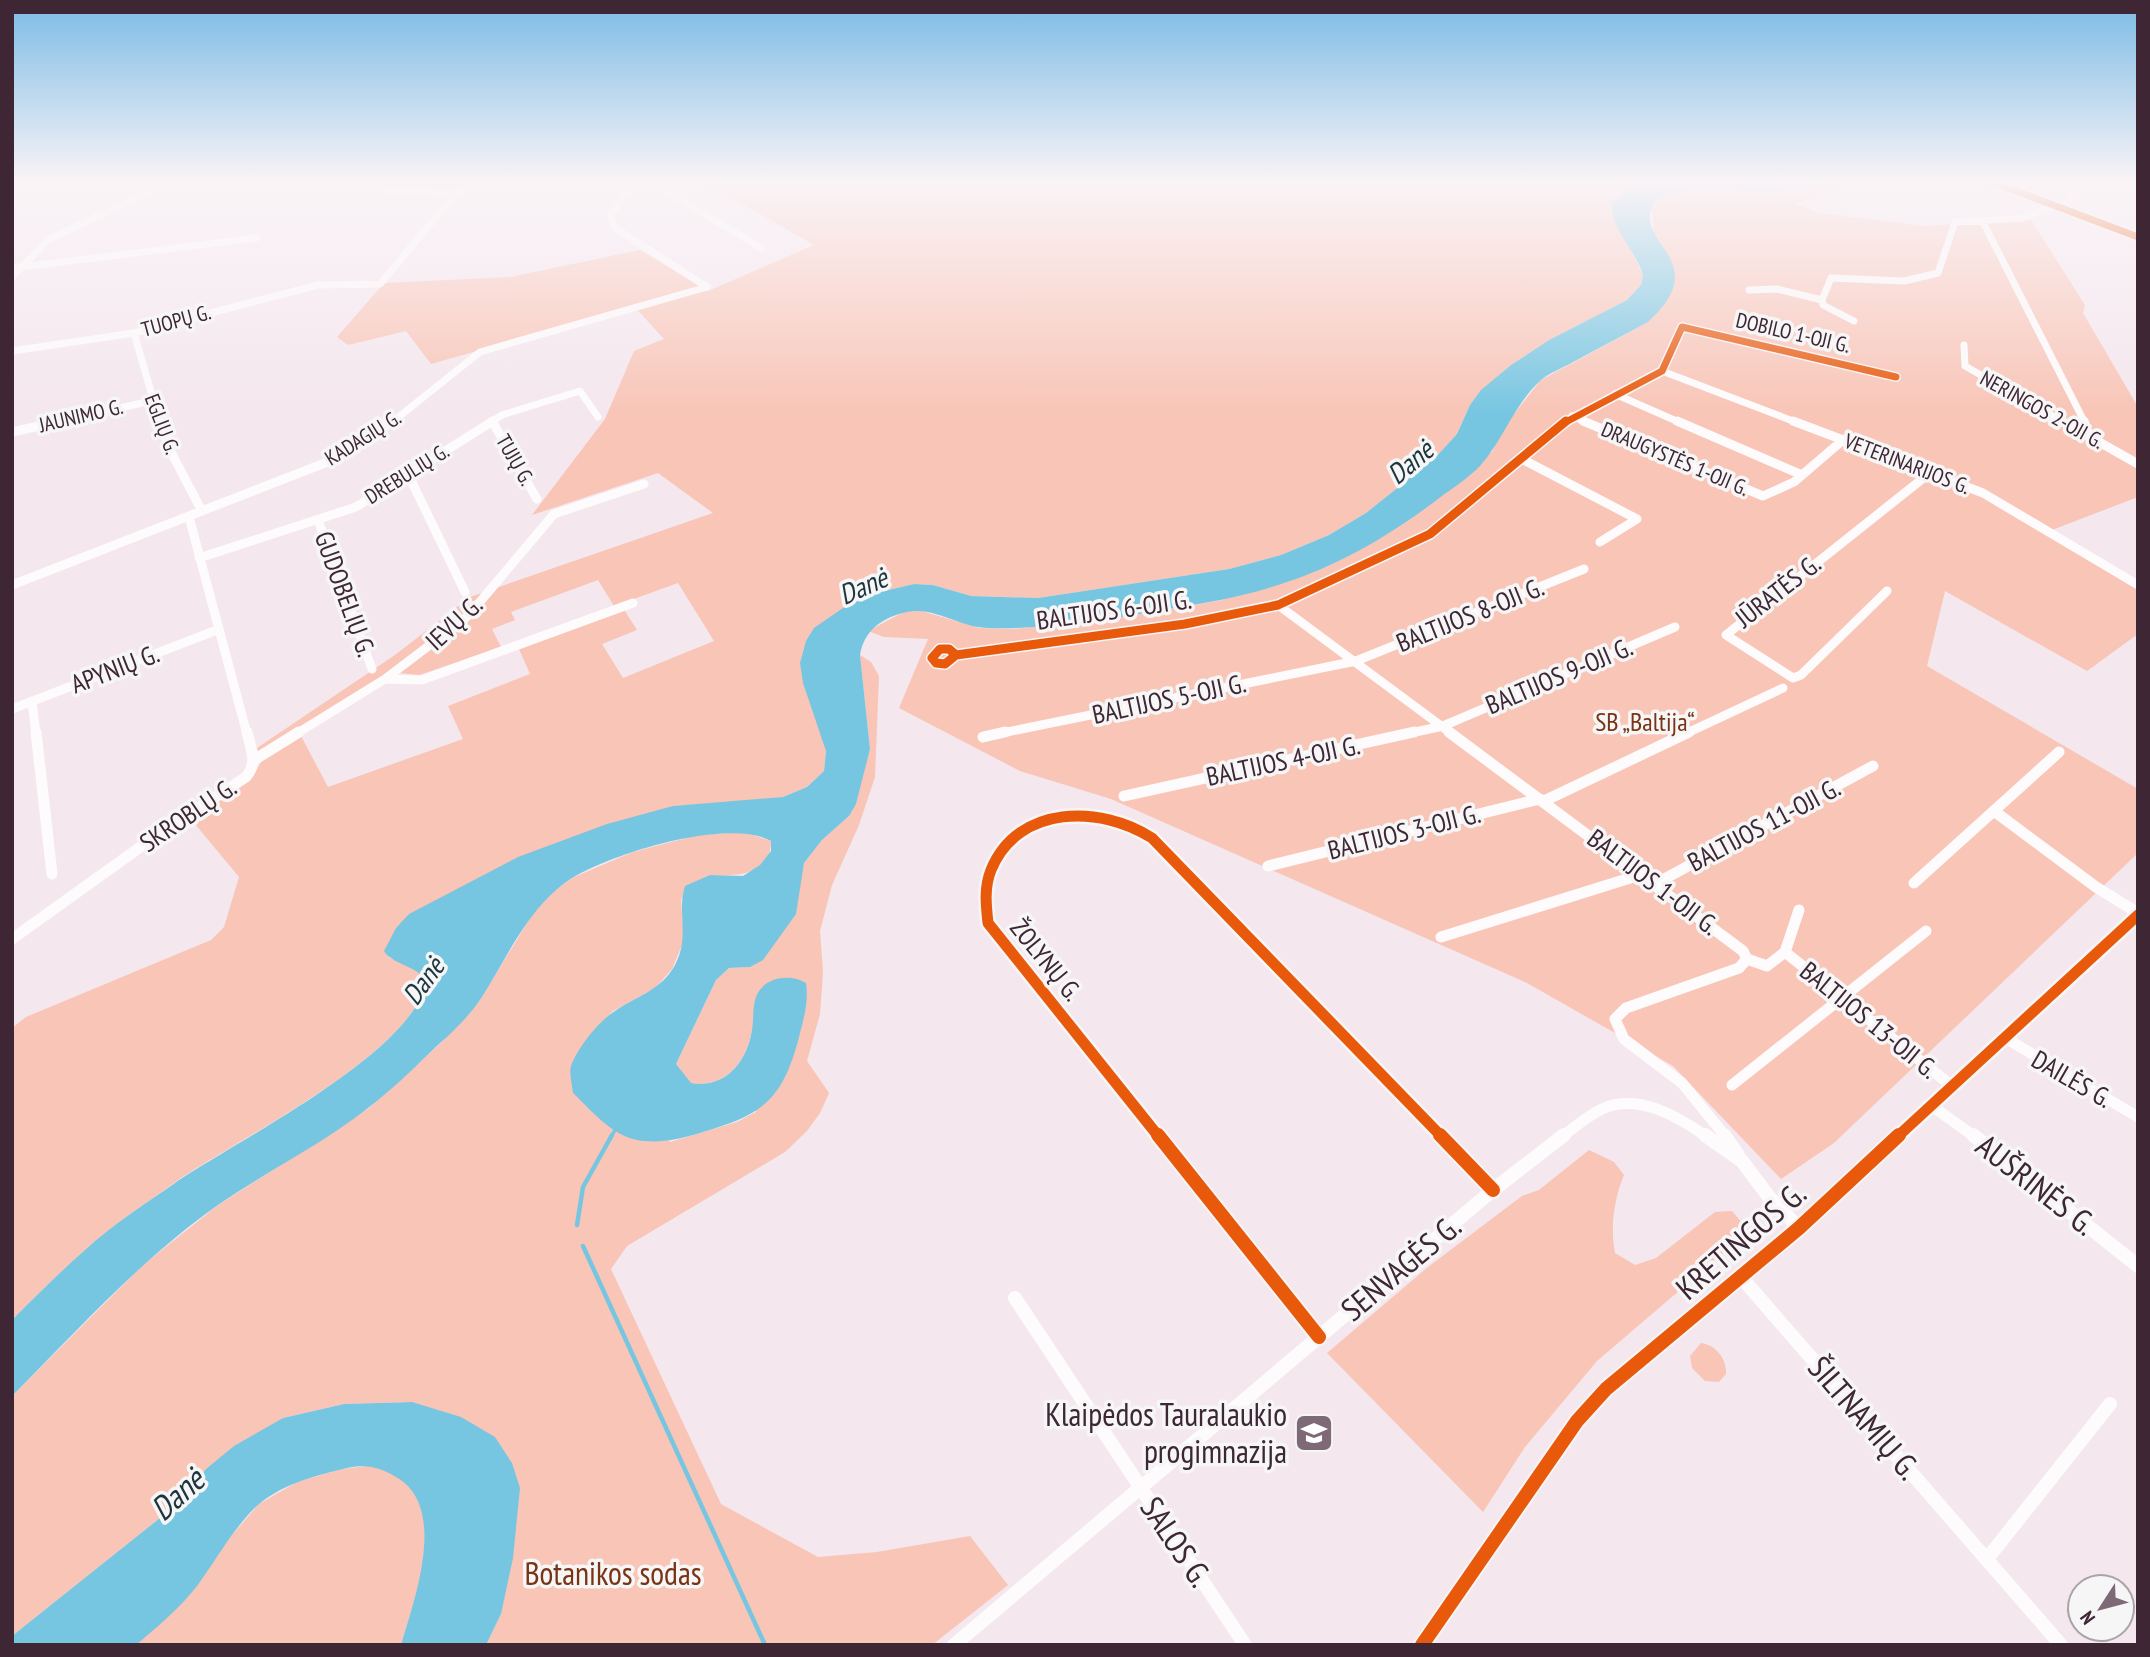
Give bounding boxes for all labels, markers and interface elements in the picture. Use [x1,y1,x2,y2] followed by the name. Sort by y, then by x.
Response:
[138,298,214,343] street label: TUOPŲ G.
[1733,306,1853,359] street label: DOBILO 1-OJI G.
[1976,364,2109,455] street label: NERINGOS 2-OJI G.
[139,390,186,458] street label: EGLIŲ G.
[35,393,126,439] street label: JAUNIMO G.
[320,404,406,471] street label: KADAGIŲ G.
[1597,415,1753,502] street label: DRAUGYSTĖS 1-OJI G.
[1840,427,1974,500] street label: VETERINARIJOS G.
[490,429,541,490] street label: TUJŲ G.
[1379,430,1442,492] water label: Danė
[360,437,454,510] street label: DREBULIŲ G.
[308,527,383,661] street label: GUDOBELIŲ G.
[1728,547,1827,635] street label: JŪRATĖS G.
[833,558,895,613] water label: Danė
[1391,570,1548,659] street label: BALTIJOS 8-OJI G.
[1034,582,1194,637] street label: BALTIJOS 6-OJI G.
[418,588,489,657] street label: IEVŲ G.
[1480,630,1637,721] street label: BALTIJOS 9-OJI G.
[66,637,164,700] street label: APYNIŲ G.
[1089,666,1249,731] street label: BALTIJOS 5-OJI G.
[1595,705,1695,738] park label: SB „Baltija“
[1203,728,1363,793] street label: BALTIJOS 4-OJI G.
[133,770,242,859] street label: SKROBLŲ G.
[1682,771,1846,879] street label: BALTIJOS 11-OJI G.
[1324,797,1484,866] street label: BALTIJOS 3-OJI G.
[1581,821,1726,942] street label: BALTIJOS 1-OJI G.
[1003,912,1089,1007] street label: ŽOLYNŲ G.
[393,948,454,1012] water label: Danė
[1794,954,1945,1085] street label: BALTIJOS 13-OJI G.
[2026,1042,2118,1115] street label: DAILĖS G.
[1968,1124,2105,1244] street label: AUŠRINĖS G.
[1667,1172,1814,1308] street label: KRETINGOS G.
[1332,1205,1469,1330] street label: SENVAGĖS G.
[1799,1347,1930,1488] street label: ŠILTNAMIŲ G.
[1045,1393,1287,1472] place label: Klaipėdos Tauralaukio progimnazija
[1293,1412,1335,1454] school or university icon: Klaipėdos Tauralaukio progimnazija
[140,1456,215,1529] water label: Danė
[1132,1488,1222,1595] street label: SALOS G.
[524,1552,702,1594] park label: Botanikos sodas
[2066,1573,2136,1643] north arrow
[2075,1607,2100,1629] text: N

